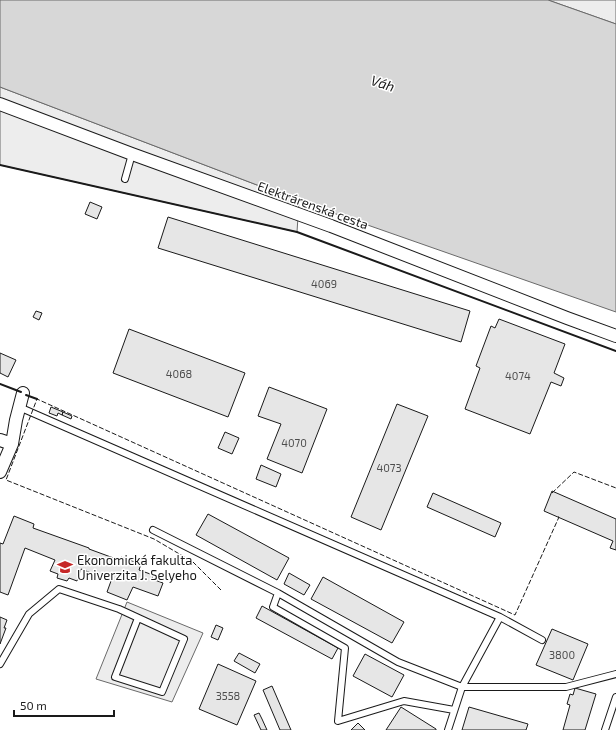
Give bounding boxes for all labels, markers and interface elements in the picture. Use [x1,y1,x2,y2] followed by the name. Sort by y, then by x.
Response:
[369,71,397,95] water label: Váh
[255,178,371,232] street label: Elektrárenská cesta
[311,277,337,290] house number: 4069
[166,367,192,380] house number: 4068
[505,369,531,382] house number: 4074
[281,436,307,449] house number: 4070
[376,461,402,474] house number: 4073
[77,552,197,583] place label: Ekonomická fakulta Univerzita J. Selyeho
[56,558,74,576] school or university icon: Ekonomická fakulta Univerzita J. Selyeho
[549,648,575,661] house number: 3800
[216,689,240,702] house number: 3558
[14,692,114,718] scale bar
[20,698,47,712] text: 50 m

